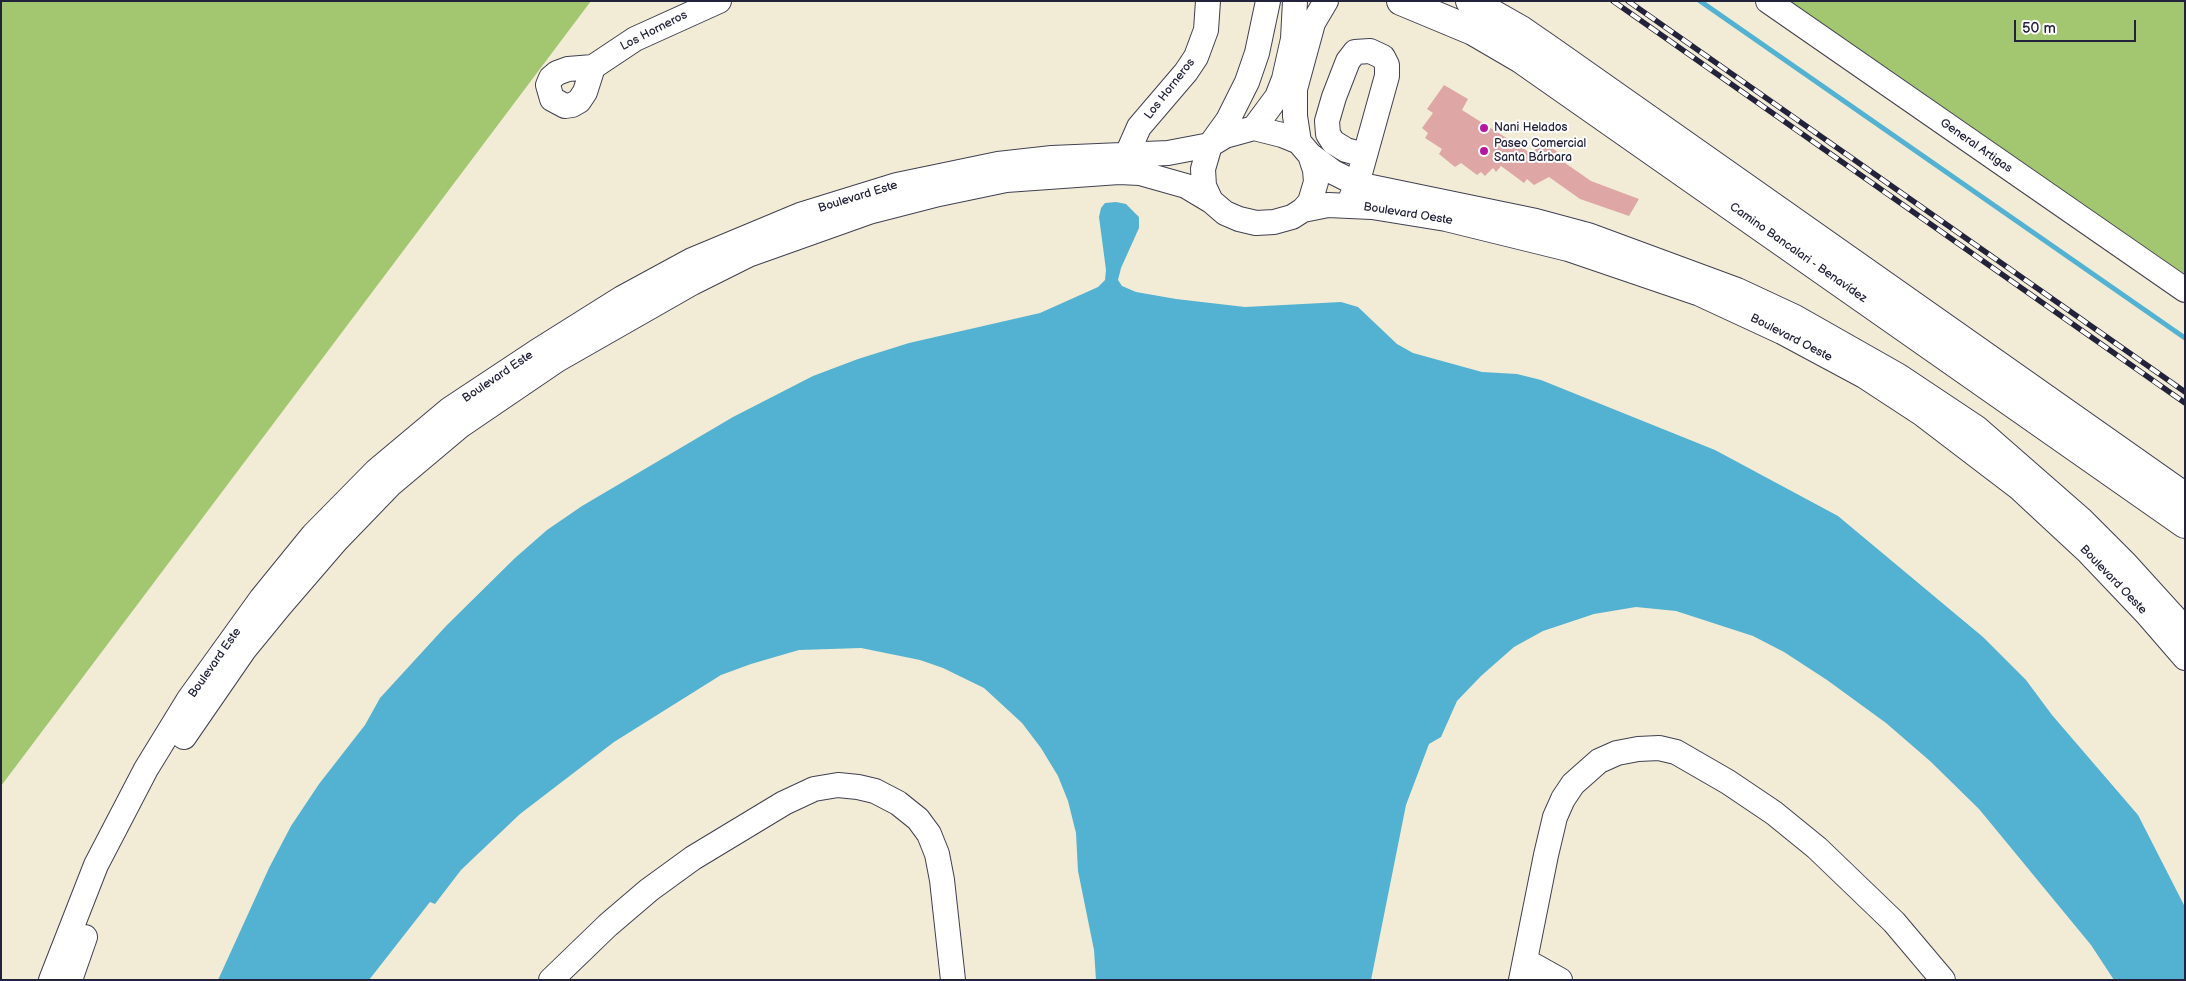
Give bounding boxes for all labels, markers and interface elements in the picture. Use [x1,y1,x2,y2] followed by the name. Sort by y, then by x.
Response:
[618,8,690,54] street label: Los Horneros
[2016,10,2138,42] scale bar
[2022,19,2056,38] text: 50 m
[1142,56,1198,122] street label: Los Horneros
[1937,116,2015,176] street label: General Artigas
[1494,121,1568,135] place label: Nani Helados
[1478,122,1490,134] marker: Nani Helados
[1494,137,1586,165] place label: Paseo Comercial Santa Bárbara
[1478,145,1490,157] marker: Paseo Comercial Santa Bárbara
[817,178,899,216] street label: Boulevard Este
[1362,200,1454,228] street label: Boulevard Oeste
[1727,200,1869,306] street label: Camino Bancalari - Benavídez
[1747,311,1835,365] street label: Boulevard Oeste
[460,348,536,406] street label: Boulevard Este
[2076,543,2150,617] street label: Boulevard Oeste
[186,625,244,701] street label: Boulevard Este

